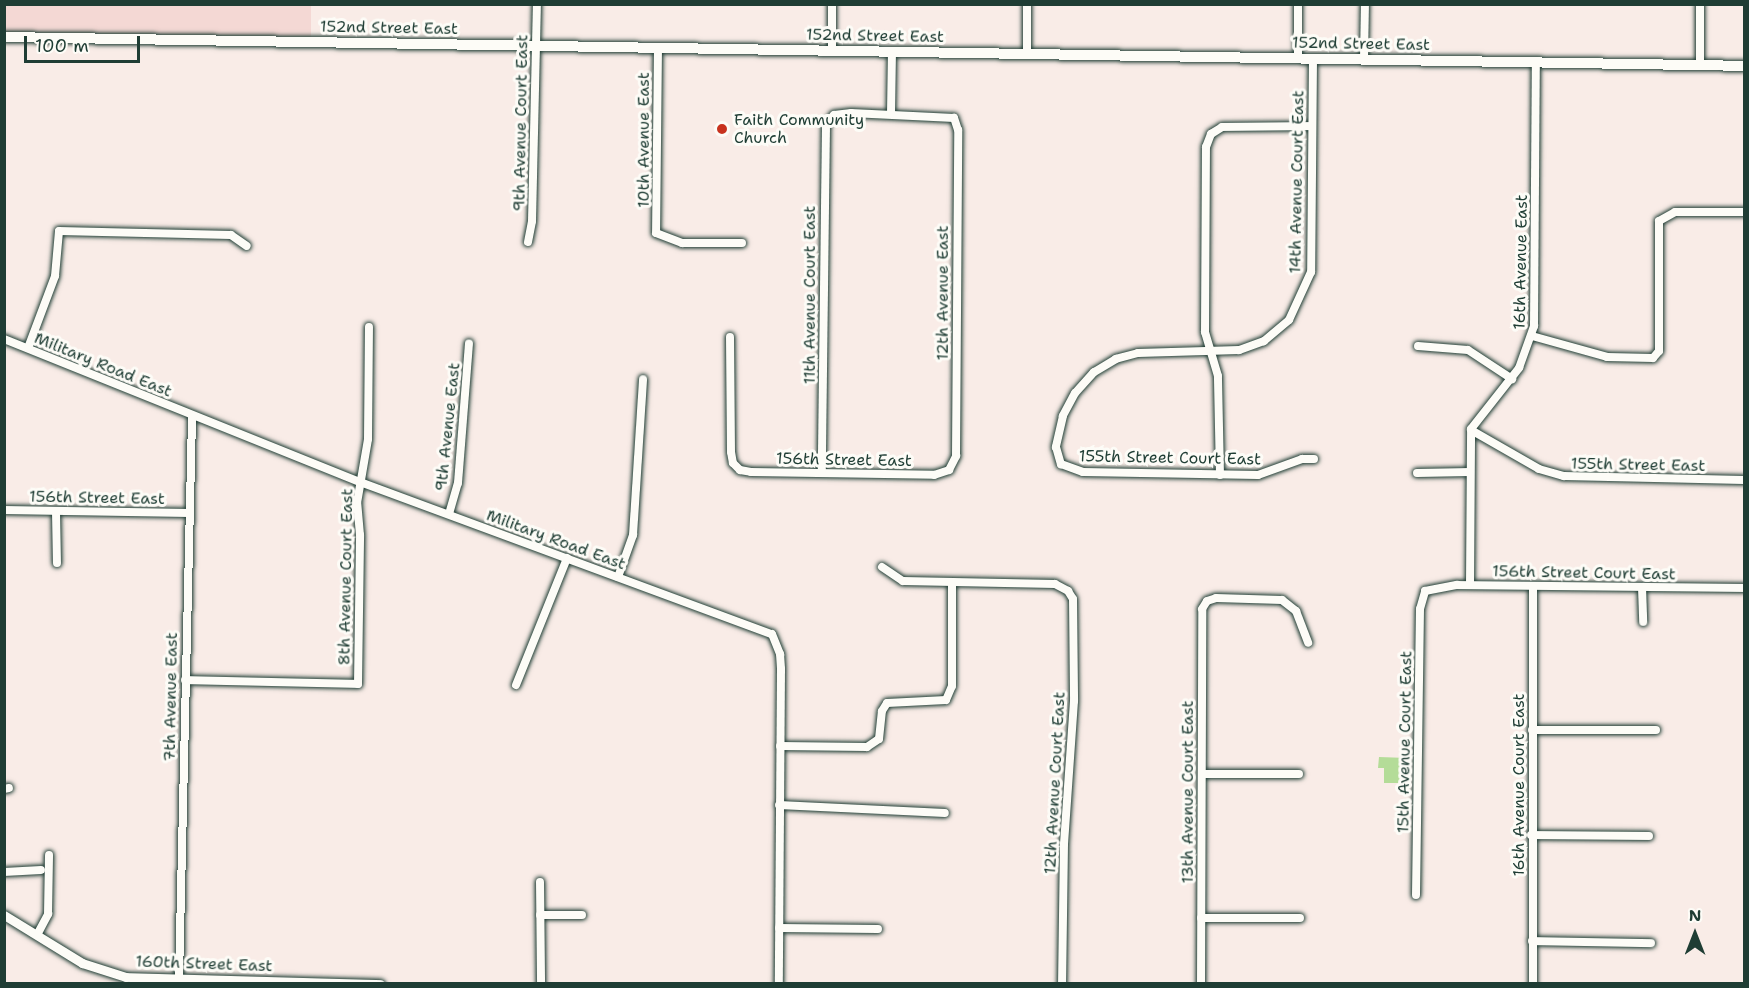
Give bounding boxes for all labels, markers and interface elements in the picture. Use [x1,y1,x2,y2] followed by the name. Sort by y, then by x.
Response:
[320,17,458,39] street label: 152nd Street East
[27,24,142,62] scale bar
[806,25,944,47] street label: 152nd Street East
[1292,33,1430,55] street label: 152nd Street East
[35,34,89,58] text: 100 m
[510,34,532,212] street label: 9th Avenue Court East
[634,72,654,208] street label: 10th Avenue East
[1286,90,1308,274] street label: 14th Avenue Court East
[734,110,864,148] place label: Faith Community Church
[715,122,729,136] marker: Faith Community Church
[1510,194,1532,330] street label: 16th Avenue East
[800,206,820,384] street label: 11th Avenue Court East
[933,226,953,360] street label: 12th Avenue East
[31,329,175,401] street label: Military Road East
[432,362,464,492] street label: 9th Avenue East
[1079,447,1261,469] street label: 155th Street Court East
[776,449,912,471] street label: 156th Street East
[1571,454,1705,476] street label: 155th Street East
[29,487,165,509] street label: 156th Street East
[335,488,357,666] street label: 8th Avenue Court East
[484,506,628,574] street label: Military Road East
[1492,562,1676,584] street label: 156th Street Court East
[160,632,182,762] street label: 7th Avenue East
[1394,651,1416,833] street label: 15th Avenue Court East
[1041,691,1069,875] street label: 12th Avenue Court East
[1509,693,1529,877] street label: 16th Avenue Court East
[1178,701,1198,883] street label: 13th Avenue Court East
[1665,904,1725,964] north arrow
[1689,905,1701,926] text: N
[135,952,273,976] street label: 160th Street East

